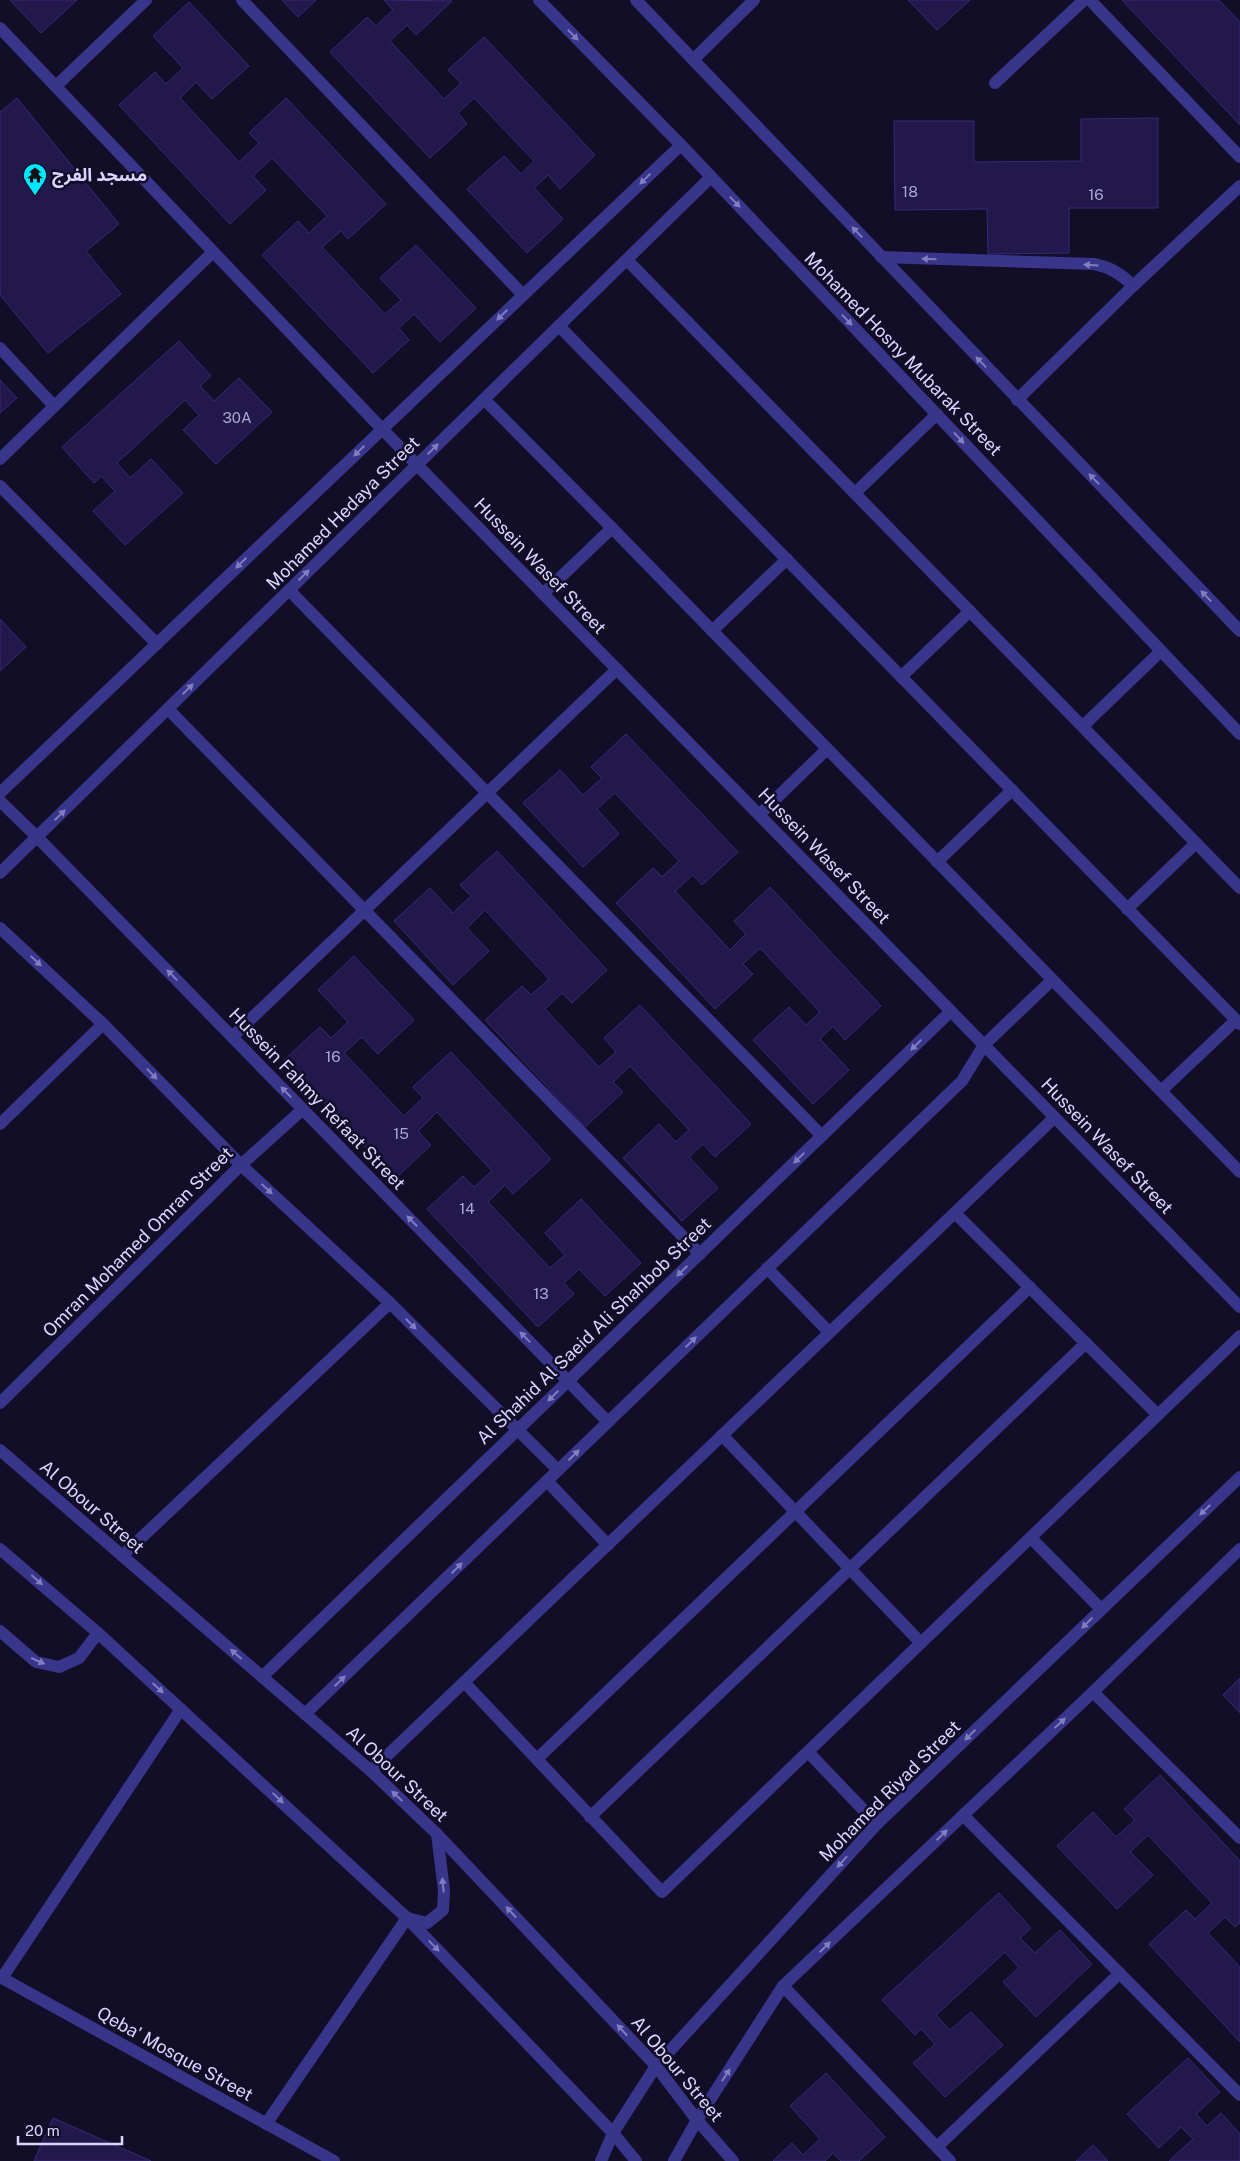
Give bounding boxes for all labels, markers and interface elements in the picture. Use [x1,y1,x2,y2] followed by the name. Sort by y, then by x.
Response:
[567,29,579,41] one-way arrow
[22,162,48,196] temple icon: مسجد الفرج
[52,164,147,188] place label: مسجد الفرج
[640,173,652,185] one-way arrow
[902,183,918,200] house number: 18
[1088,186,1104,203] house number: 16
[729,196,741,208] one-way arrow
[851,226,863,238] one-way arrow
[800,247,1006,460] street label: Mohamed Hosny Mubarak Street
[920,254,936,262] one-way arrow
[1083,260,1099,268] one-way arrow
[497,309,509,321] one-way arrow
[841,314,853,326] one-way arrow
[975,356,987,368] one-way arrow
[222,409,252,426] house number: 30A
[953,431,965,443] one-way arrow
[262,432,424,594] street label: Mohamed Hedaya Street
[427,443,439,455] one-way arrow
[354,445,366,457] one-way arrow
[1088,473,1100,485] one-way arrow
[470,493,611,638] street label: Hussein Wasef Street
[236,557,248,569] one-way arrow
[298,569,310,581] one-way arrow
[1200,591,1212,603] one-way arrow
[182,683,194,695] one-way arrow
[754,783,895,928] street label: Hussein Wasef Street
[53,809,65,821] one-way arrow
[29,955,41,967] one-way arrow
[166,970,178,982] one-way arrow
[225,1003,410,1194] street label: Hussein Fahmy Refaat Street
[910,1039,922,1051] one-way arrow
[325,1048,341,1065] house number: 16
[146,1068,158,1080] one-way arrow
[1037,1073,1178,1218] street label: Hussein Wasef Street
[280,1086,292,1098] one-way arrow
[393,1125,409,1142] house number: 15
[38,1142,237,1341] street label: Omran Mohamed Omran Street
[793,1152,805,1164] one-way arrow
[261,1183,273,1195] one-way arrow
[459,1200,475,1217] house number: 14
[472,1213,715,1448] street label: Al Shahid Al Saeid Ali Shahbob Street
[406,1215,418,1227] one-way arrow
[676,1265,688,1277] one-way arrow
[533,1285,549,1302] house number: 13
[405,1318,417,1330] one-way arrow
[519,1331,531,1343] one-way arrow
[685,1336,697,1348] one-way arrow
[547,1390,559,1402] one-way arrow
[568,1449,580,1461] one-way arrow
[36,1456,149,1558] street label: Al Obour Street
[1199,1504,1211,1516] one-way arrow
[451,1562,463,1574] one-way arrow
[30,1575,43,1586] one-way arrow
[1082,1617,1094,1629] one-way arrow
[230,1648,242,1660] one-way arrow
[31,1657,45,1665] one-way arrow
[334,1675,346,1687] one-way arrow
[152,1682,164,1694] one-way arrow
[815,1716,965,1866] street label: Mohamed Riyad Street
[1054,1717,1066,1729] one-way arrow
[342,1721,452,1826] street label: Al Obour Street
[964,1729,976,1741] one-way arrow
[391,1790,403,1802] one-way arrow
[271,1793,284,1804] one-way arrow
[936,1829,948,1841] one-way arrow
[836,1856,848,1868] one-way arrow
[439,1876,447,1892] one-way arrow
[505,1906,517,1918] one-way arrow
[428,1940,440,1952] one-way arrow
[818,1941,830,1953] one-way arrow
[94,2002,257,2105] street label: Qeba' Mosque Street
[627,2012,728,2126] street label: Al Obour Street
[616,2025,628,2037] one-way arrow
[722,2068,731,2081] one-way arrow
[18,2114,121,2146] scale bar
[25,2122,60,2139] text: 20 m

